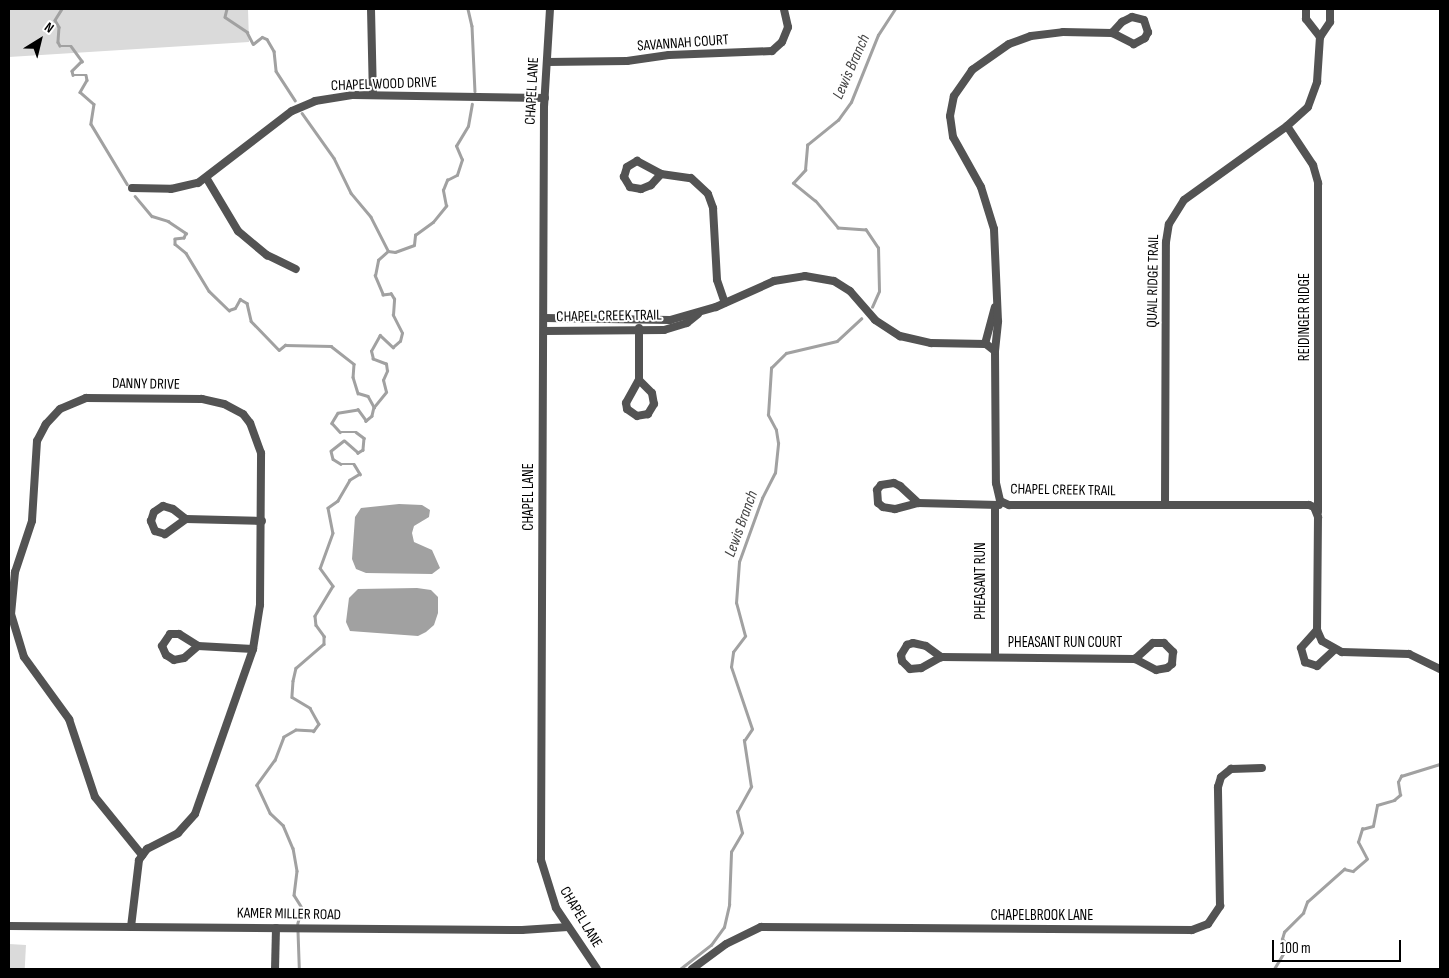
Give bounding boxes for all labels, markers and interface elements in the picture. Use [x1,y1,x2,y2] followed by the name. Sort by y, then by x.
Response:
[15,15,65,65] north arrow
[41,18,57,37] text: N
[637,31,729,55] street label: SAVANNAH COURT
[829,32,875,102] water label: Lewis Branch
[521,57,543,125] street label: CHAPEL LANE
[331,73,437,95] street label: CHAPEL WOOD DRIVE
[1143,234,1163,328] street label: QUAIL RIDGE TRAIL
[1296,273,1314,361] street label: REIDINGER RIDGE
[556,306,662,326] street label: CHAPEL CREEK TRAIL
[112,374,180,394] street label: DANNY DRIVE
[520,463,538,531] street label: CHAPEL LANE
[1010,480,1116,500] street label: CHAPEL CREEK TRAIL
[721,488,763,560] water label: Lewis Branch
[972,542,990,620] street label: PHEASANT RUN
[1008,634,1122,652] street label: PHEASANT RUN COURT
[556,883,606,951] street label: CHAPEL LANE
[237,904,341,924] street label: KAMER MILLER ROAD
[991,907,1093,925] street label: CHAPELBROOK LANE
[1274,930,1403,962] scale bar
[1280,939,1311,958] text: 100 m

